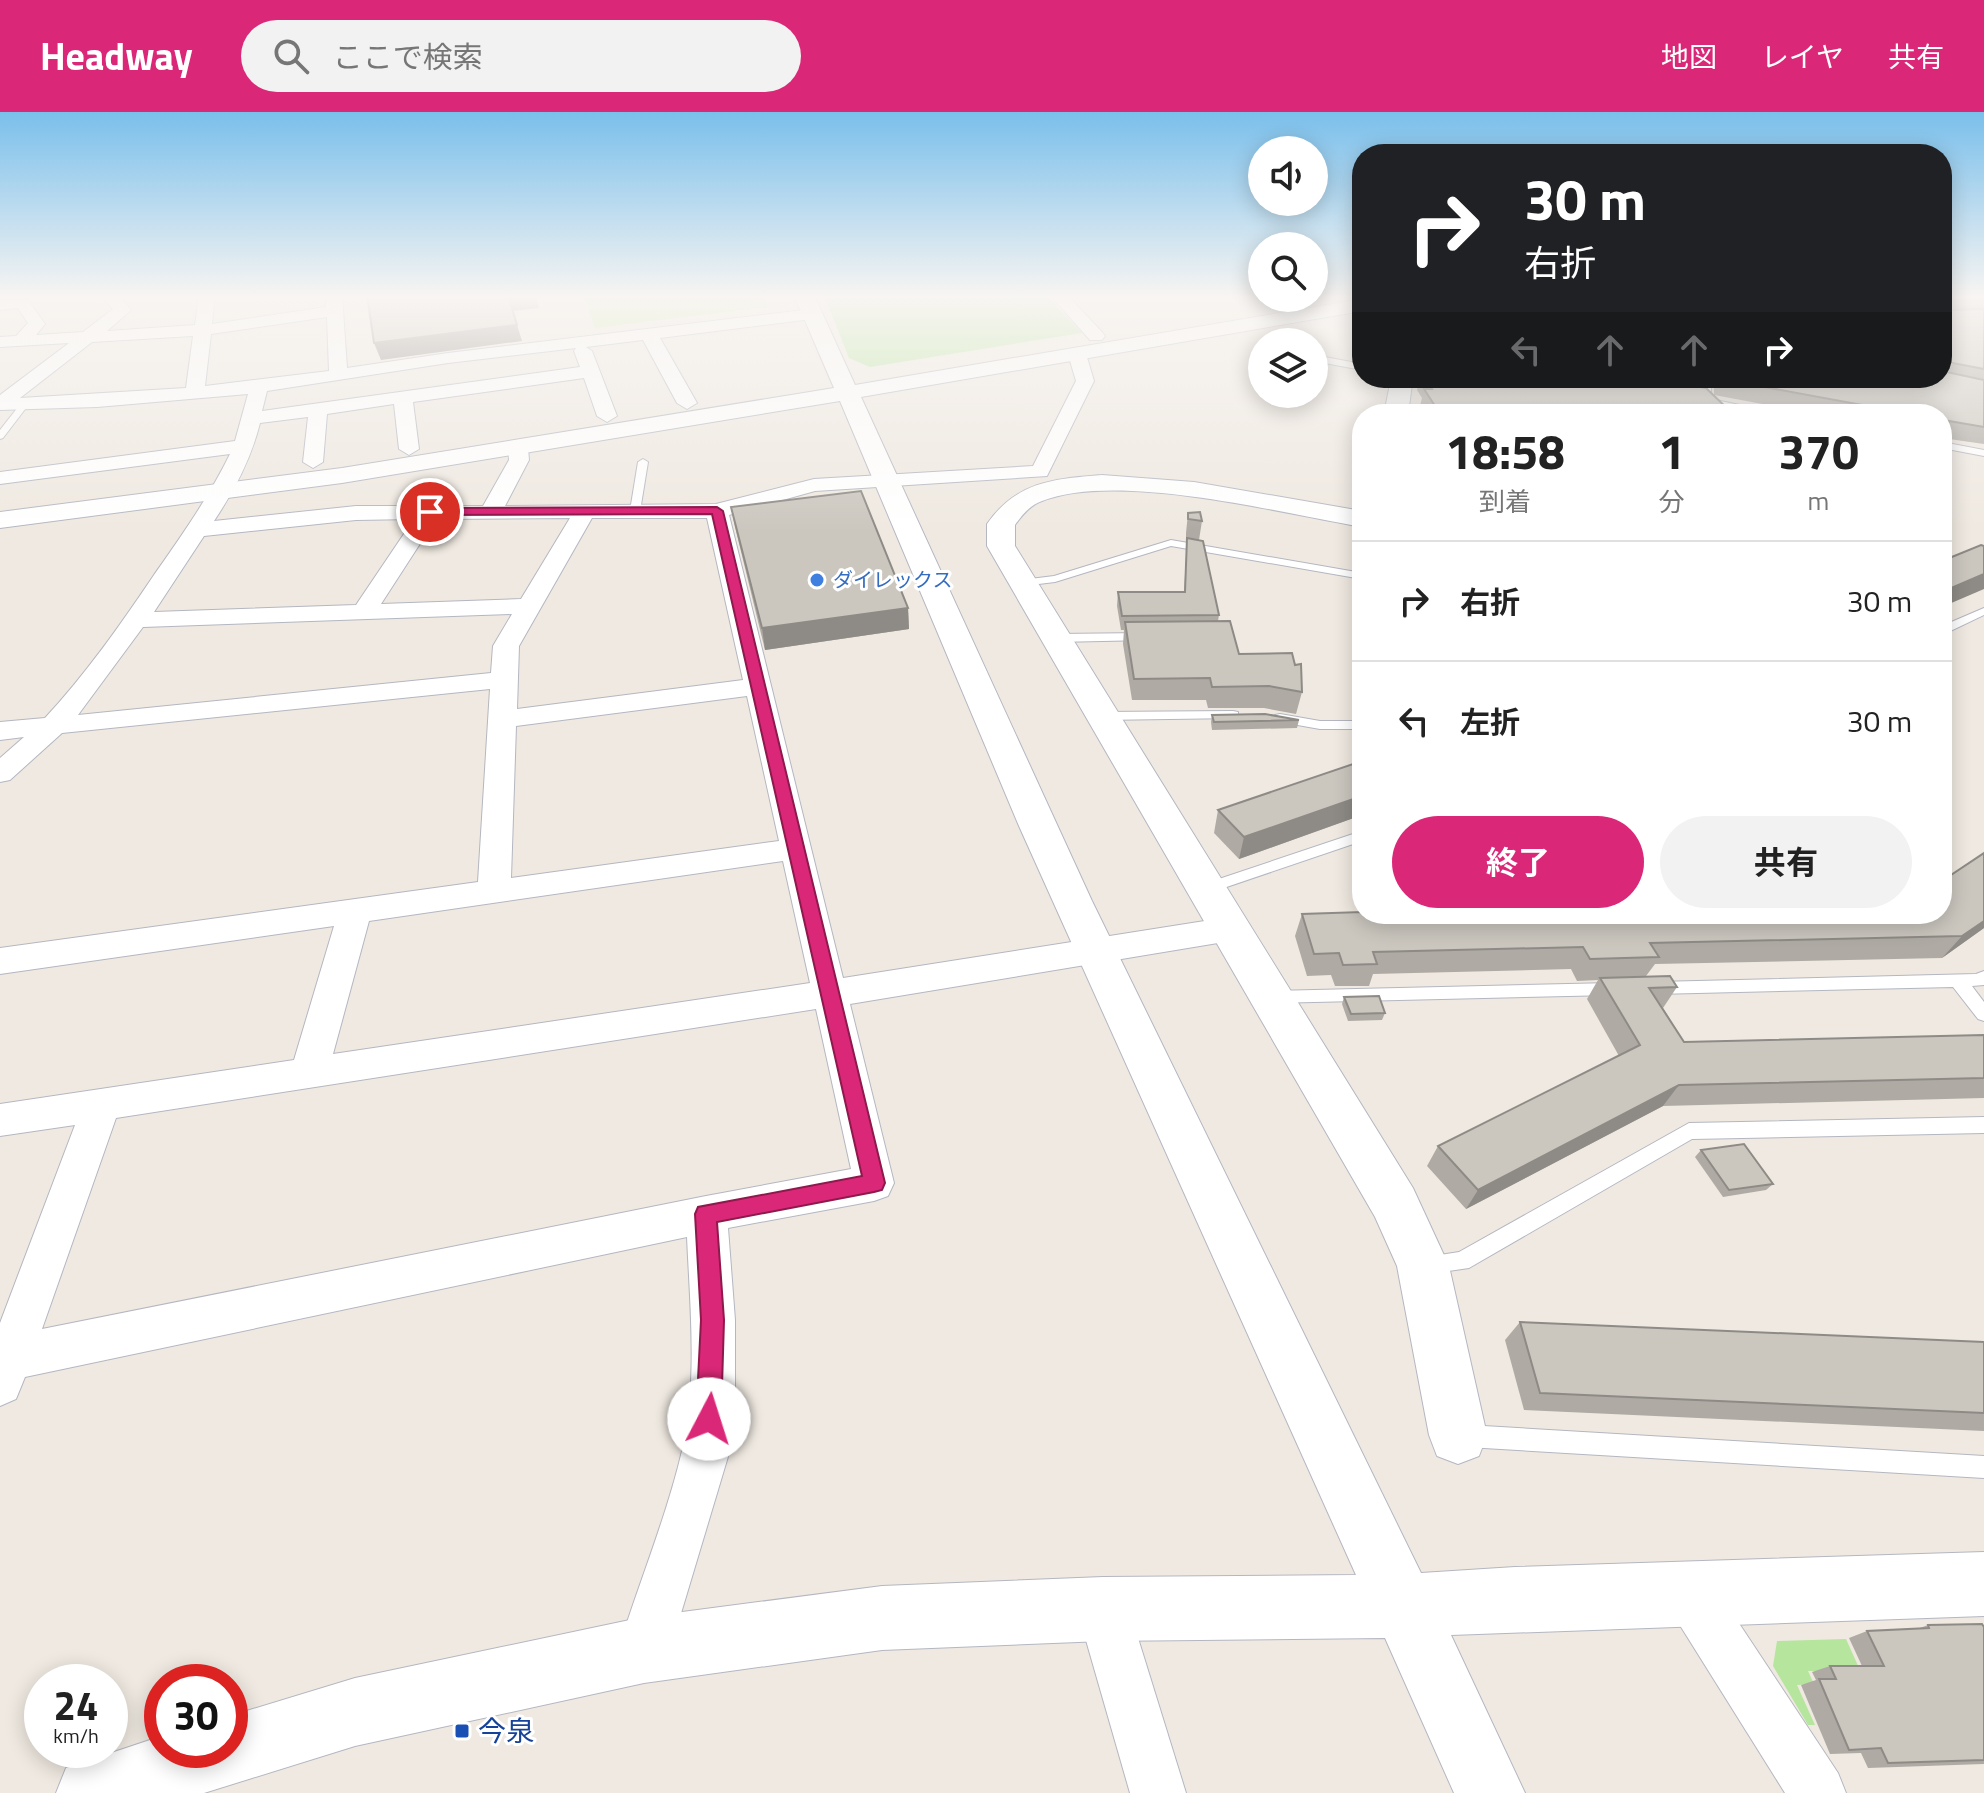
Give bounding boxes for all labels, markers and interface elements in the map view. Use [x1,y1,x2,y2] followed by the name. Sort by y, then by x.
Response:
[241,20,801,92] search box
[40,27,193,85] text: Headway
[269,34,313,78] icon: search
[333,34,483,80] text: ここで検索
[1661,35,1717,78] text: 地図
[1761,35,1844,78] text: レイヤ
[1888,35,1944,78] text: 共有
[1248,136,1328,408] map controls
[1248,136,1328,216] button: sound
[1524,157,1646,242] text: 30 m
[1392,176,1496,280] icon: right
[1248,232,1328,312] button: search
[1524,235,1596,290] text: 右折
[1248,328,1328,408] button: layers
[1504,328,1548,372] icon: left
[1588,328,1632,372] icon: ahead
[1672,328,1716,372] icon: ahead
[1756,328,1800,372] icon: right
[1445,415,1565,488] text: 18:58
[1658,415,1685,488] text: 1
[1778,415,1859,488] text: 370
[396,478,464,546] pin
[1808,481,1829,520] text: m
[1479,482,1531,521] text: 到着
[1659,482,1685,521] text: 分
[408,490,452,534] icon: arrive
[833,564,952,595] place label: ダイレックス
[808,571,826,589] marker: ダイレックス
[1847,578,1912,624] text: 30 m
[1392,579,1436,623] icon: right
[1460,579,1520,625] text: 右折
[1847,698,1912,744] text: 30 m
[1392,699,1436,743] icon: left
[1460,699,1520,745] text: 左折
[1392,816,1644,908] button: 終了
[1660,816,1912,908] button: 共有
[667,1377,751,1461] position arrow
[144,1664,248,1768] speed limit sign: 30
[54,1675,98,1736] text: 24
[478,1709,534,1752] place label: 今泉
[53,1720,99,1751] text: km/h
[453,1722,471,1740] marker: 今泉

